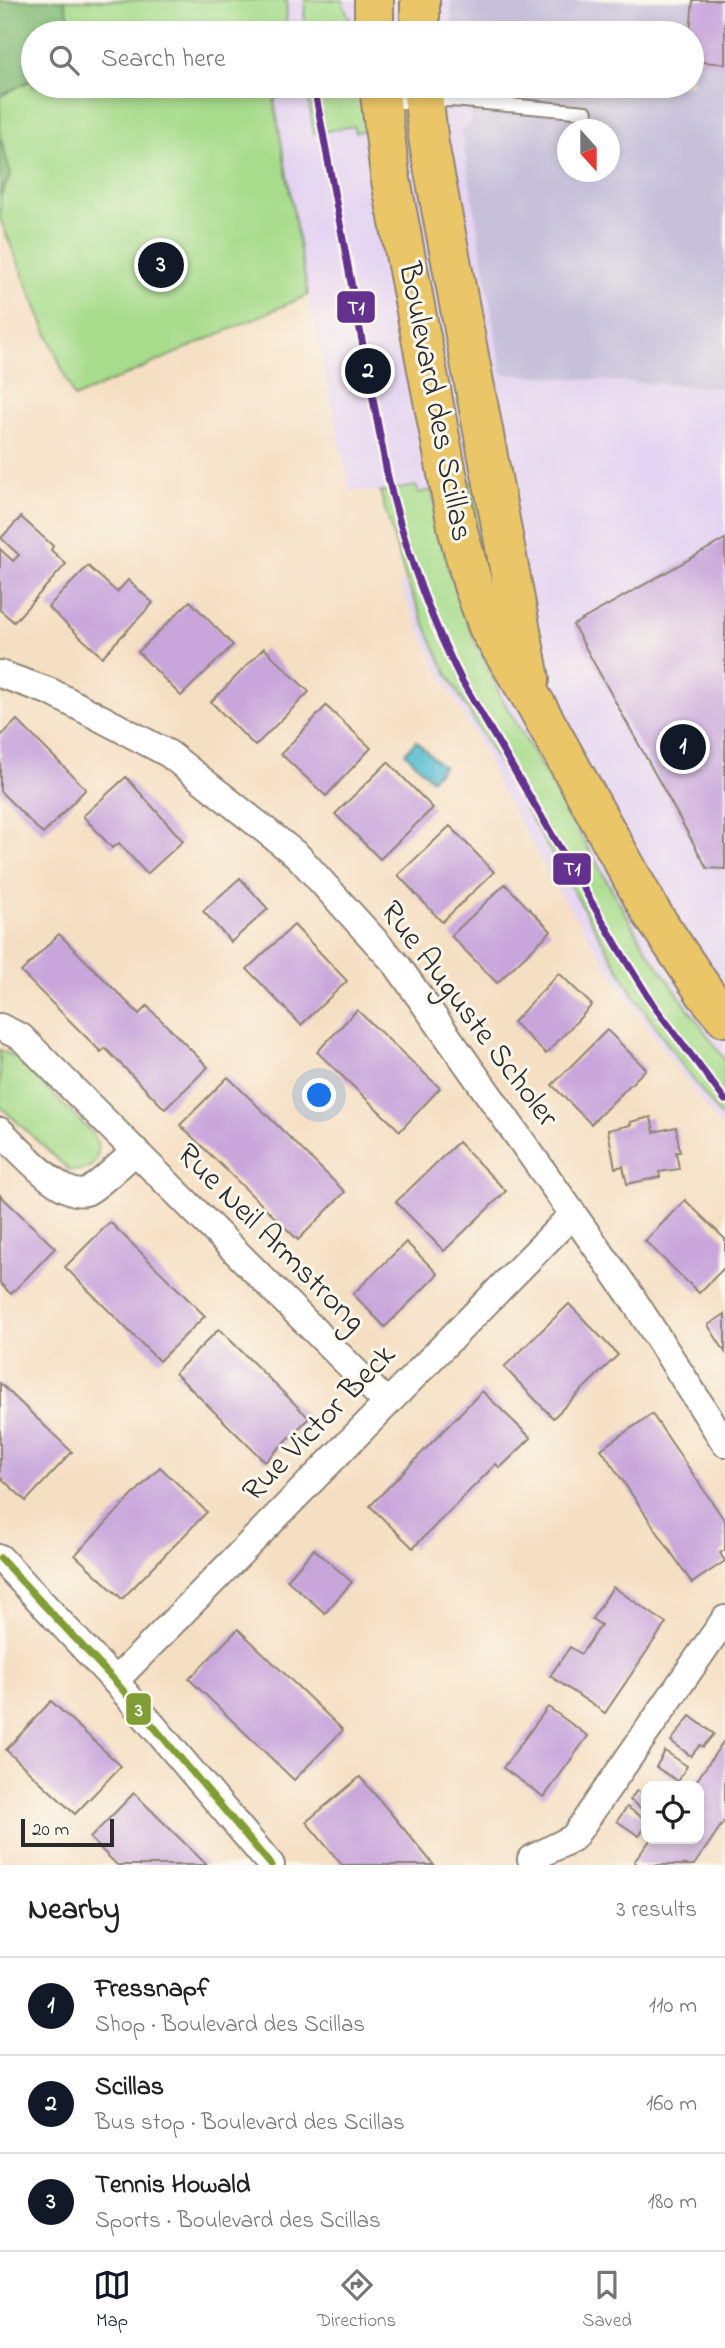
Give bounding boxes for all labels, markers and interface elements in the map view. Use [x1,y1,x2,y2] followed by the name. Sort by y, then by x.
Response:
[21,21,704,98] search box
[45,41,83,79] icon: search
[101,41,226,79] text: Search here
[557,119,620,182] north arrow
[138,239,184,291] pin: 3
[384,258,484,545] street label: Boulevard des Scillas
[336,290,376,324] line badge: T1
[348,296,364,323] text: T1
[345,345,391,397] pin: 2
[660,721,706,773] pin: 1
[552,852,592,886] line badge: T1
[564,857,580,884] text: T1
[367,892,569,1138] street label: Rue Auguste Scholer
[302,1078,336,1112] your location
[164,1133,376,1345] street label: Rue Neil Armstrong
[232,1334,409,1514] street label: Rue Victor Beck
[125,1692,152,1726] line badge: 3
[134,1698,143,1725] text: 3
[641,1781,704,1844] map controls
[641,1781,704,1844] button: locate
[21,1816,114,1848] scale bar
[32,1817,69,1844] text: 20 m
[28,1889,120,1933] text: Nearby
[616,1894,697,1927] text: 3 results
[95,1971,209,2009] text: Fressnapf
[47,1990,55,2023] text: 1
[649,1990,697,2023] text: 110 m
[95,2009,365,2042] text: Shop · Boulevard des Scillas
[95,2069,164,2107] text: Scillas
[45,2088,57,2121] text: 2
[646,2088,697,2121] text: 160 m
[95,2107,405,2140] text: Bus stop · Boulevard des Scillas
[95,2167,250,2205] text: Tennis Howald
[46,2186,56,2219] text: 3
[648,2186,697,2219] text: 180 m
[95,2205,381,2238] text: Sports · Boulevard des Scillas
[93,2266,131,2335] tab: Map
[317,2266,396,2335] tab: Directions
[582,2266,632,2335] tab: Saved

